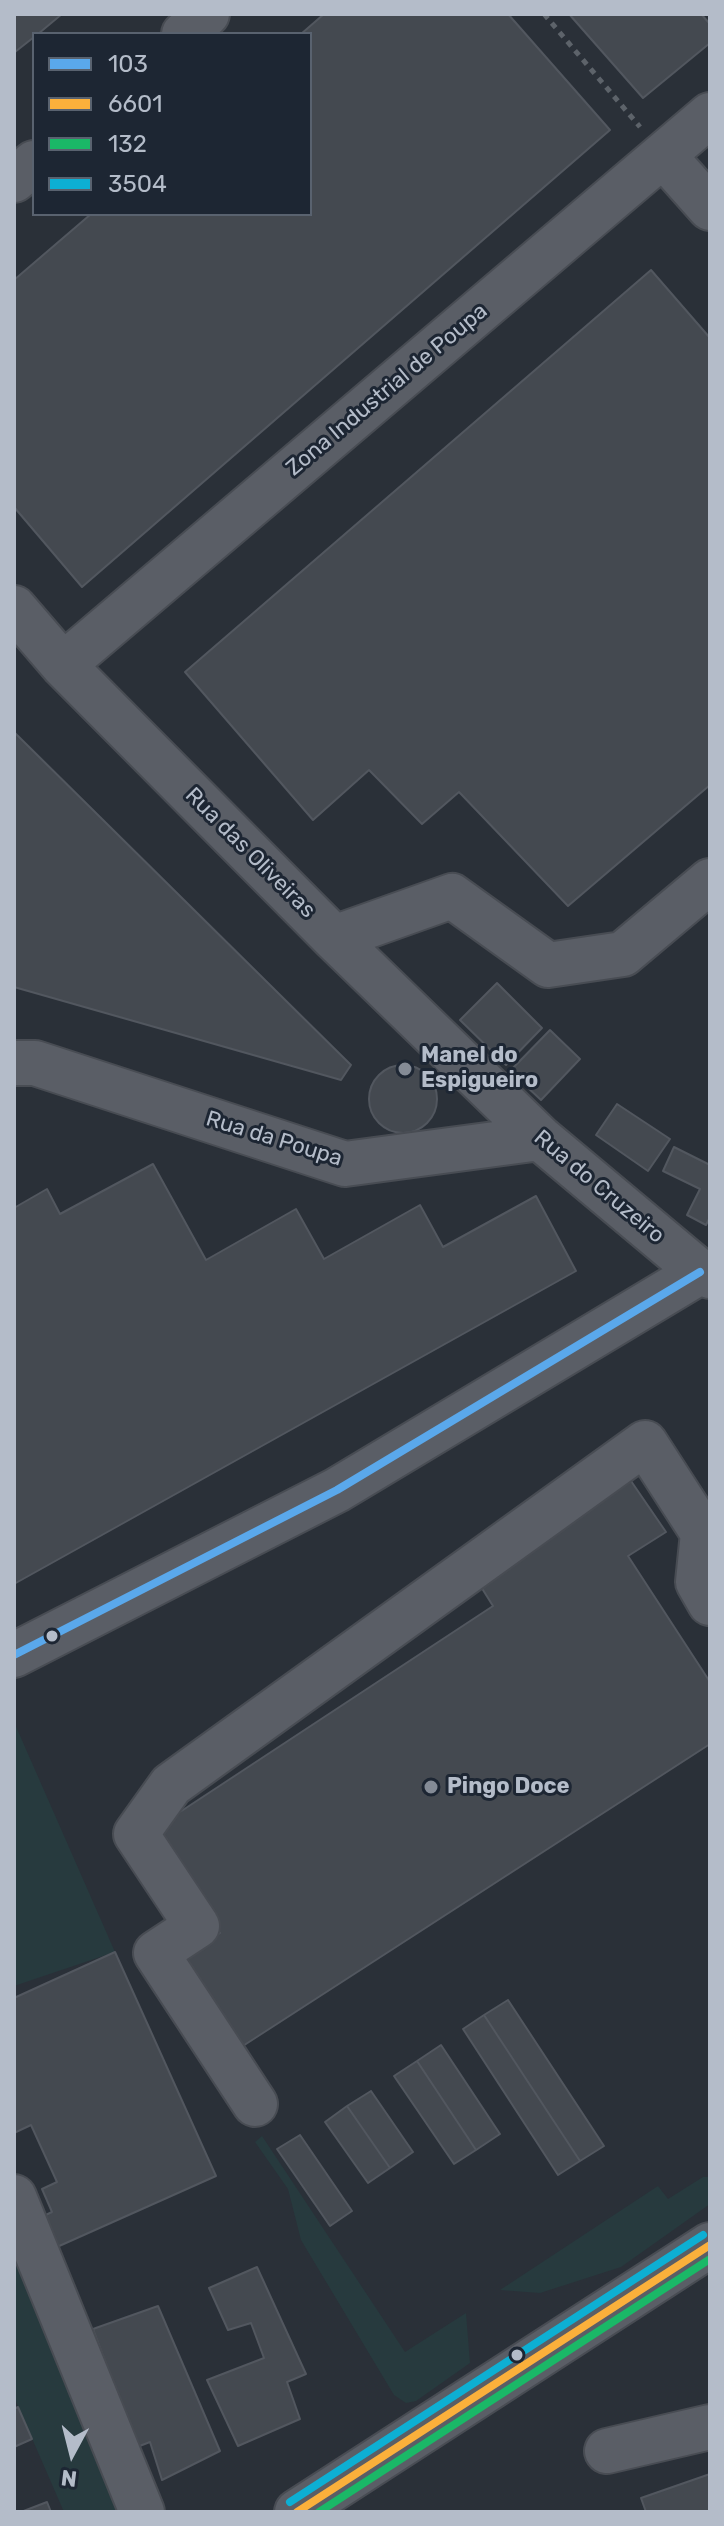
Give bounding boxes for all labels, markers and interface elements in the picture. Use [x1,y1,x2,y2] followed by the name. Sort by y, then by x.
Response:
[32,32,312,216] legend
[108,50,148,78] text: 103
[108,90,162,118] text: 6601
[108,130,147,158] text: 132
[108,170,167,198] text: 3504
[281,298,493,482] street label: Zona Industrial de Poupa
[179,782,321,924] street label: Rua das Oliveiras
[421,1043,538,1094] place label: Manel do Espigueiro
[396,1060,414,1078] marker: Manel do Espigueiro
[203,1106,345,1172] street label: Rua da Poupa
[528,1125,670,1249] street label: Rua do Cruzeiro
[44,1628,60,1644] unlabelled marker
[447,1774,570,1800] place label: Pingo Doce
[422,1778,440,1796] marker: Pingo Doce
[509,2347,525,2363] unlabelled marker
[32,2414,112,2494] north arrow
[60,2464,79,2493] text: N

